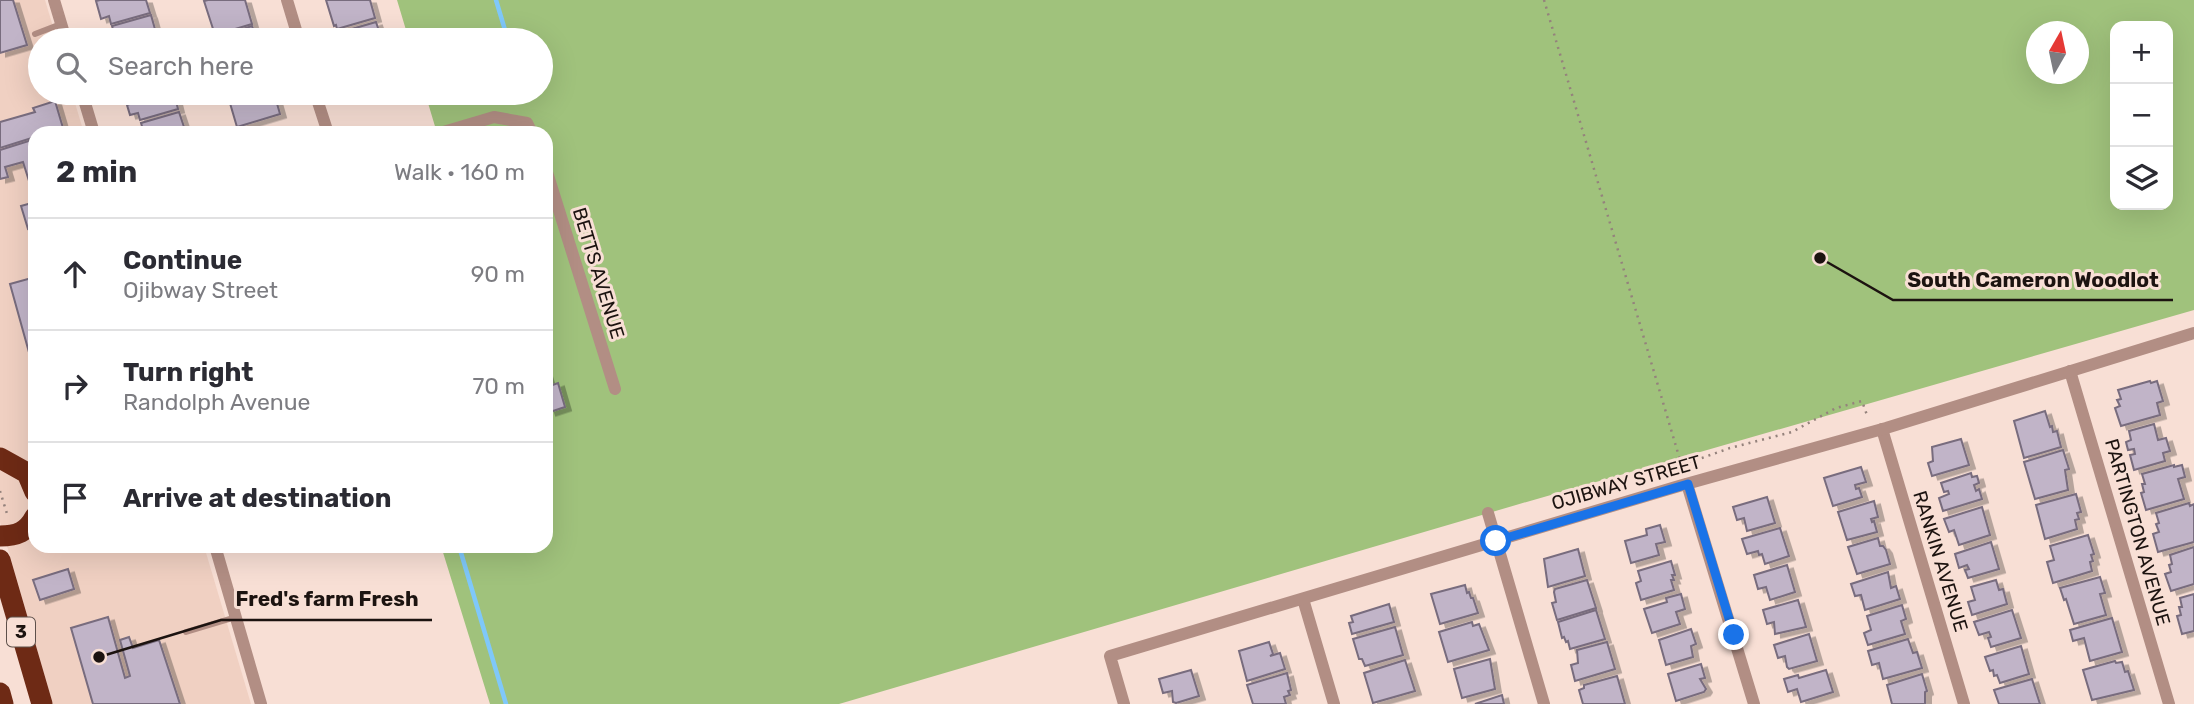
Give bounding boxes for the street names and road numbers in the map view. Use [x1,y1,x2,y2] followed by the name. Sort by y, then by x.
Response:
[568,205,629,341] street label: BETTS AVENUE
[2100,436,2175,628] street label: PARTINGTON AVENUE
[1549,450,1704,515] street label: OJIBWAY STREET
[1908,488,1973,634] street label: RANKIN AVENUE
[7,618,35,646] road number: 3

